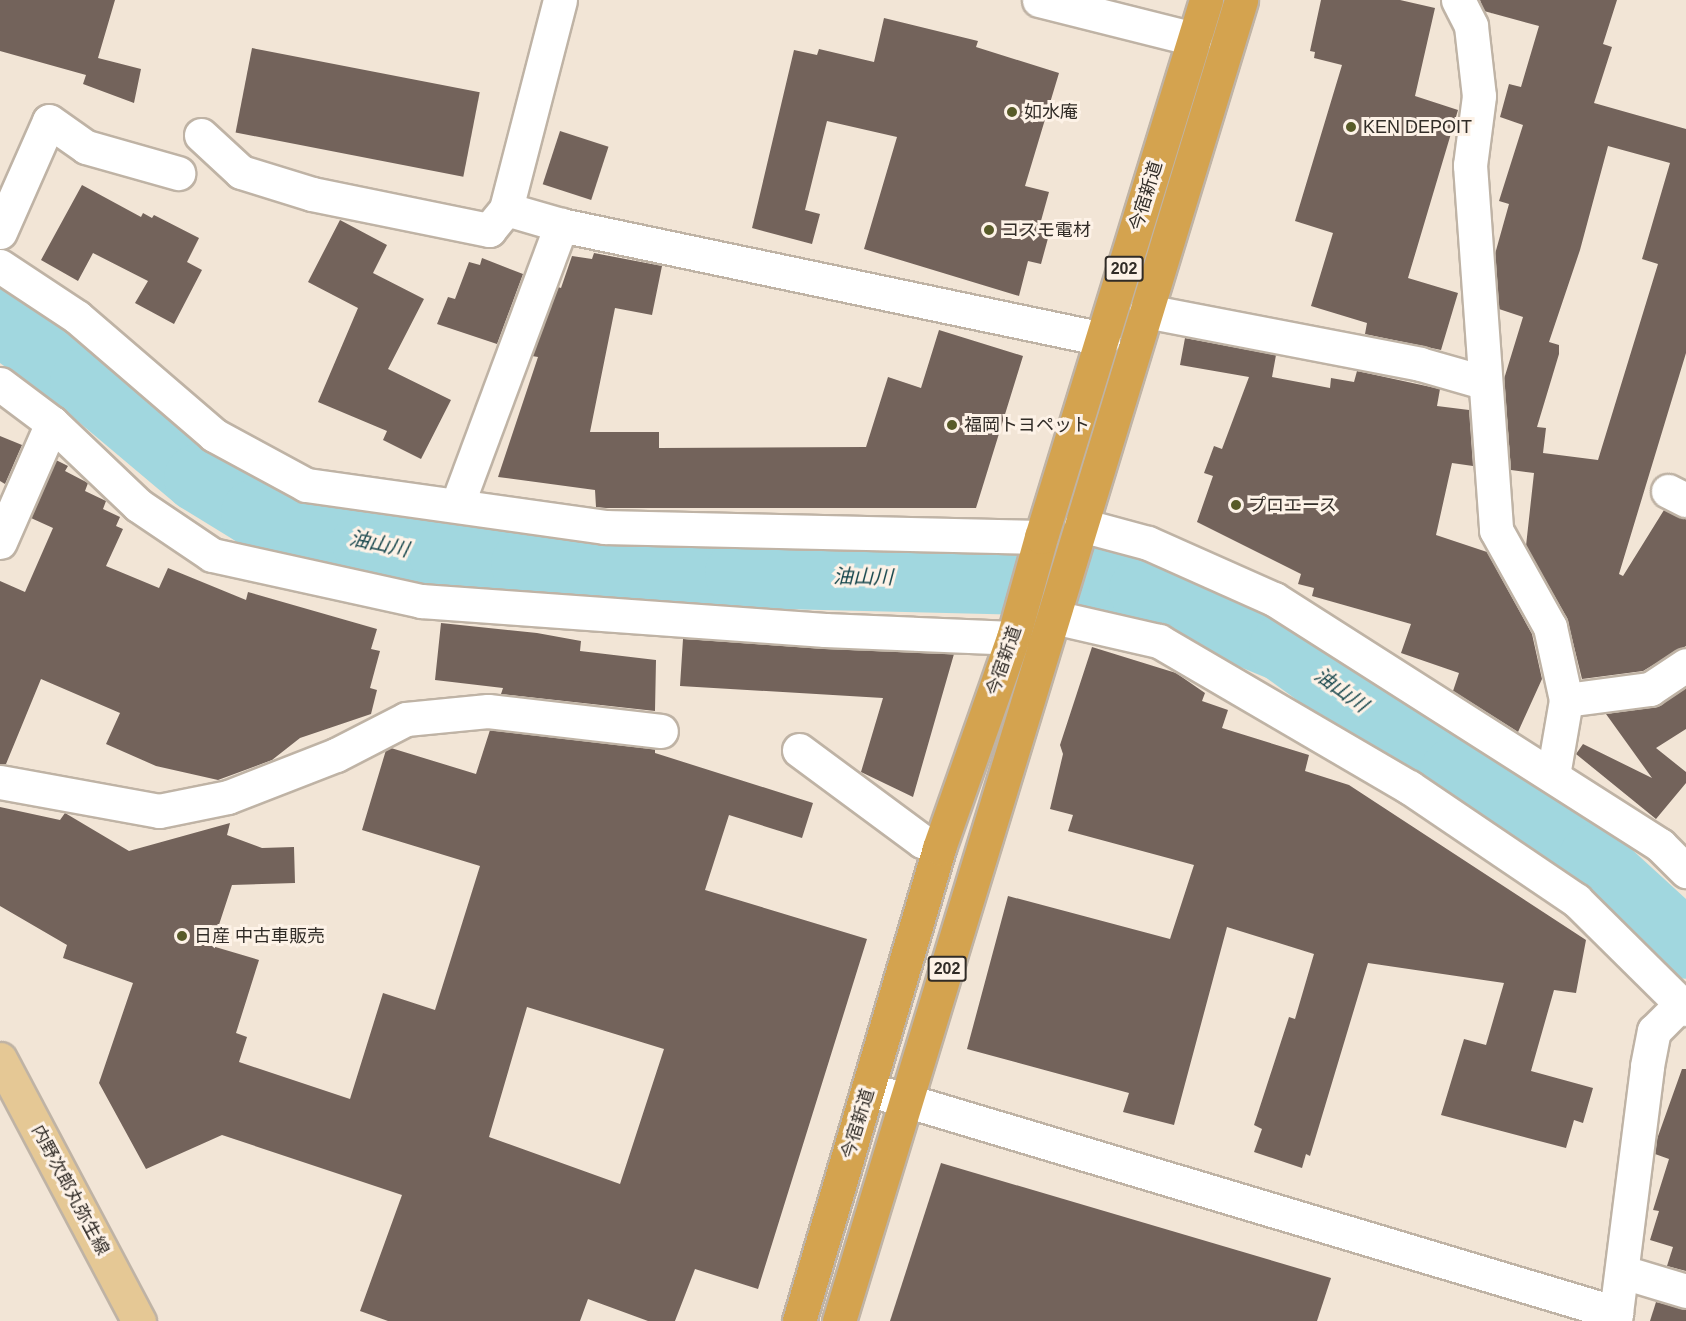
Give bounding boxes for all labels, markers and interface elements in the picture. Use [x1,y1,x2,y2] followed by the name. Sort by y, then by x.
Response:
[1024,101,1078,123] place label: 如水庵
[1005,105,1019,119] marker: 如水庵
[1363,116,1472,138] place label: KEN DEPOIT
[1344,120,1358,134] marker: KEN DEPOIT
[1125,158,1167,234] street label: 今宿新道
[1001,219,1091,241] place label: コスモ電材
[982,223,996,237] marker: コスモ電材
[1104,256,1144,282] road number: 202
[964,414,1090,436] place label: 福岡トヨペット
[945,418,959,432] marker: 福岡トヨペット
[1248,494,1338,516] place label: プロエース
[1229,498,1243,512] marker: プロエース
[347,526,411,562] water label: 油山川
[833,564,893,590] water label: 油山川
[982,623,1026,699] street label: 今宿新道
[1310,663,1372,717] water label: 油山川
[194,925,325,947] place label: 日産 中古車販売
[175,929,189,943] marker: 日産 中古車販売
[928,956,966,982] road number: 202
[837,1086,879,1162] street label: 今宿新道
[27,1121,113,1259] street label: 内野次郎丸弥生線

